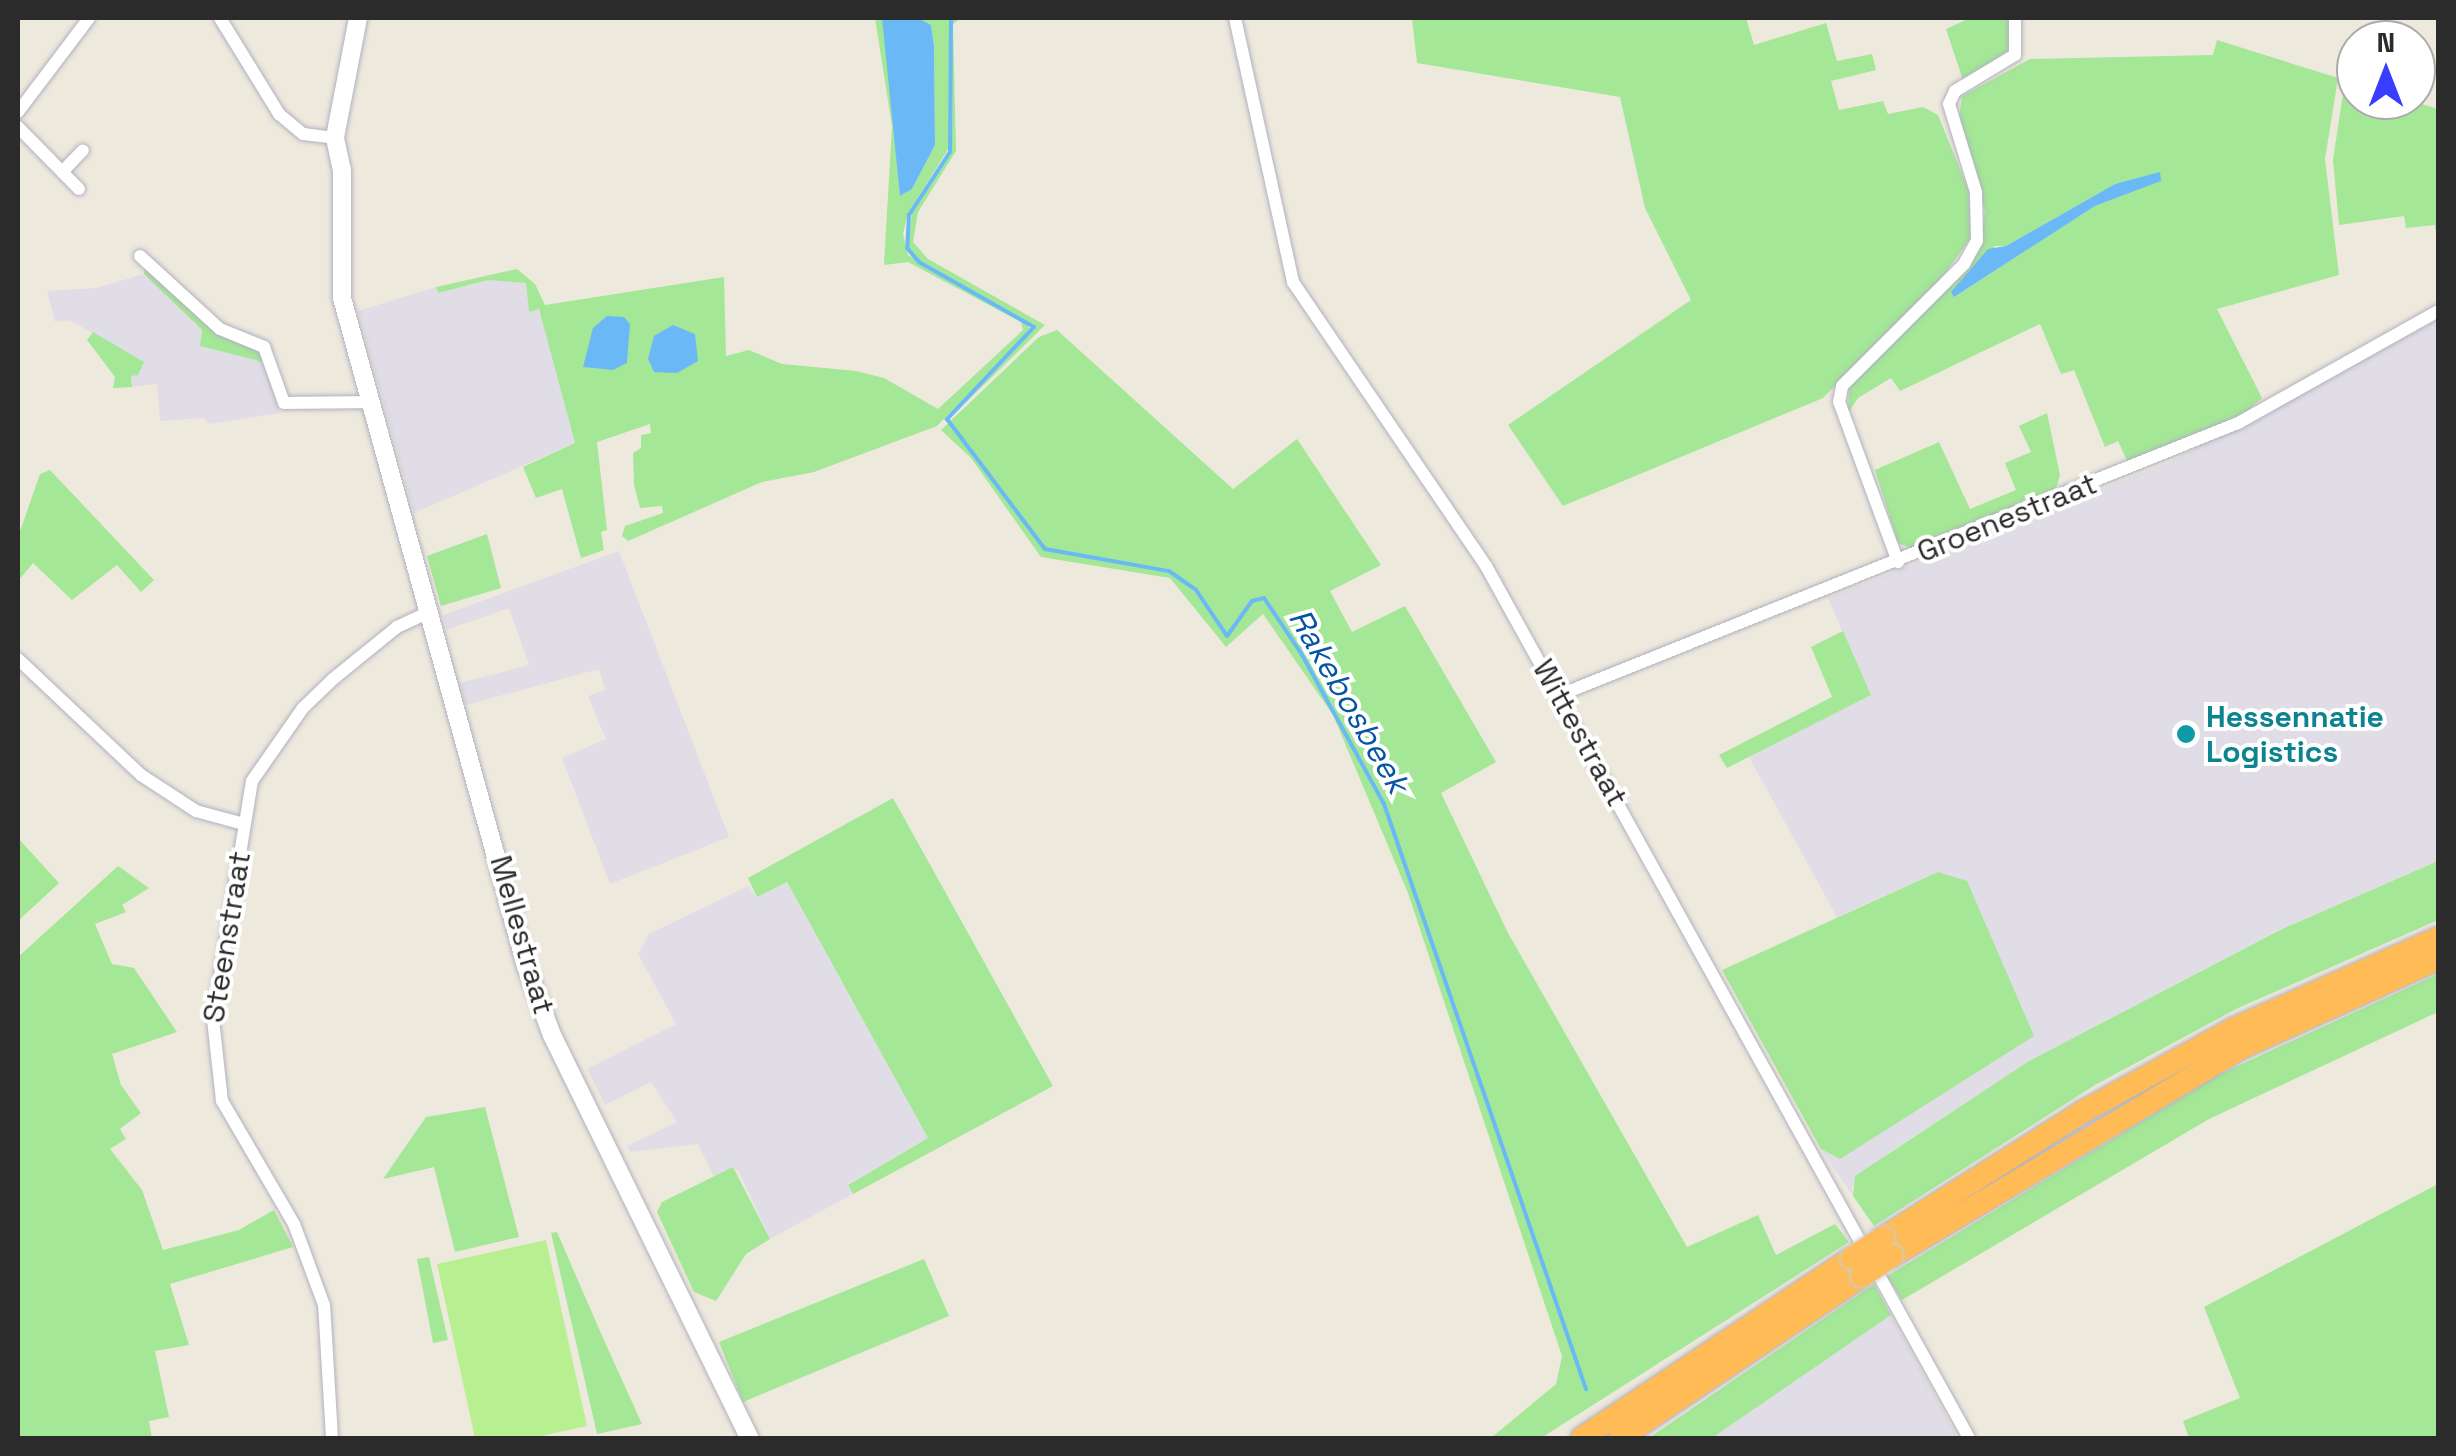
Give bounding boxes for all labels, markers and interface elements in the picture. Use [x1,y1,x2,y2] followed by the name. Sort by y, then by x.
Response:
[2336,20,2436,120] north arrow
[2377,24,2395,60] text: N
[1912,466,2102,570] street label: Groenestraat
[1281,602,1417,800] water label: Rakebosbeek
[1525,653,1635,813] street label: Wittestraat
[2206,699,2384,770] place label: Hessennatie Logistics
[2175,723,2197,745] marker: Hessennatie Logistics
[196,849,258,1025] street label: Steenstraat
[482,851,562,1019] street label: Mellestraat

